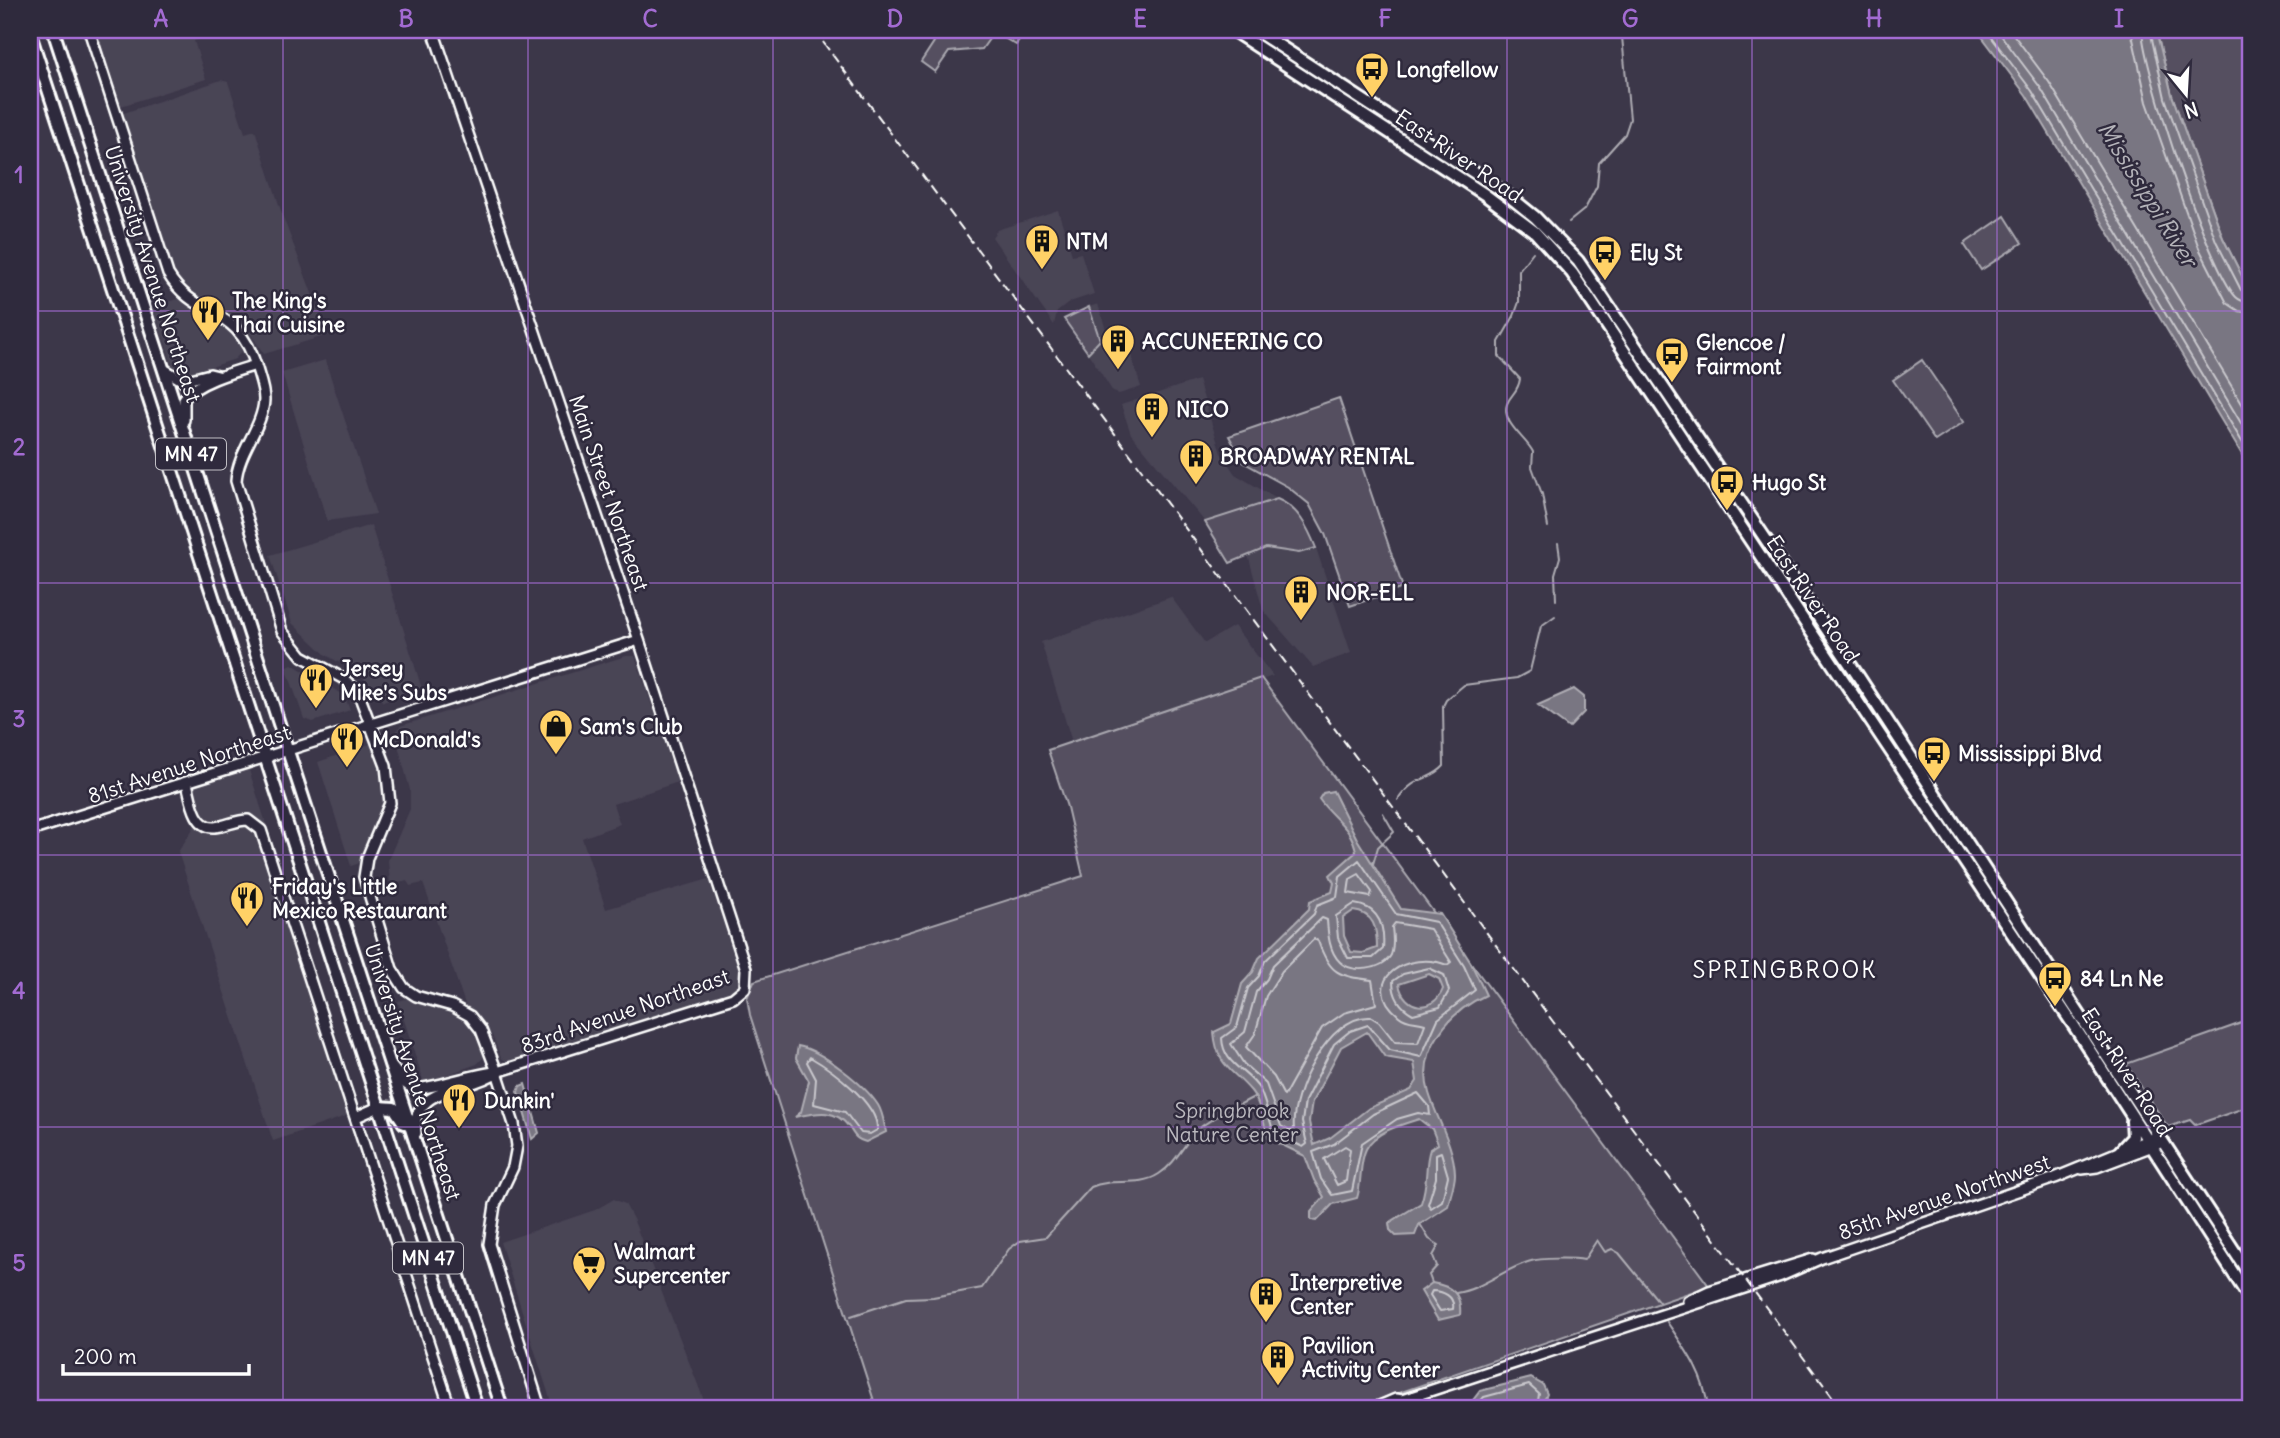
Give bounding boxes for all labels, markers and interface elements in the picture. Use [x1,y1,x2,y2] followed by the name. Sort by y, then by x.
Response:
[154,4,169,33] text: A
[398,4,414,33] text: B
[642,4,658,33] text: C
[887,4,903,33] text: D
[1133,4,1147,33] text: E
[1378,4,1392,33] text: F
[1622,4,1638,33] text: G
[1866,4,1882,33] text: H
[2114,4,2124,33] text: I
[1353,50,1391,99] bus stop icon: Longfellow
[1396,56,1499,83] place label: Longfellow
[2150,60,2220,130] north arrow
[2181,97,2201,124] text: N
[1390,103,1528,209] street label: East River Road
[2092,116,2206,274] water label: Mississippi River
[99,142,207,406] street label: University Avenue Northeast
[14,160,24,189] text: 1
[1023,222,1061,271] building icon: NTM
[1066,228,1109,255] place label: NTM
[1586,233,1624,282] bus stop icon: Ely St
[1630,239,1683,266] place label: Ely St
[232,287,345,338] place label: The King's Thai Cuisine
[189,293,227,342] restaurant icon: The King's Thai Cuisine
[1099,322,1137,371] building icon: ACCUNEERING CO
[1142,328,1323,355] place label: ACCUNEERING CO
[1696,329,1786,380] place label: Glencoe / Fairmont
[1653,335,1691,384] bus stop icon: Glencoe / Fairmont
[1133,390,1171,439] building icon: NICO
[563,391,655,595] street label: Main Street Northeast
[1176,396,1229,423] place label: NICO
[13,432,26,461] text: 2
[1177,437,1215,486] building icon: BROADWAY RENTAL
[156,438,226,470] road number: MN 47
[1220,443,1415,470] place label: BROADWAY RENTAL
[1708,463,1746,512] bus stop icon: Hugo St
[1752,469,1827,496] place label: Hugo St
[1760,530,1866,668] street label: East River Road
[1282,573,1320,622] building icon: NOR-ELL
[1326,579,1415,606] place label: NOR-ELL
[340,655,448,706] place label: Jersey Mike's Subs
[297,661,335,710] restaurant icon: Jersey Mike's Subs
[12,704,26,733] text: 3
[537,707,575,756] shop icon: Sam's Club
[580,713,683,740] place label: Sam's Club
[84,719,294,809] street label: 81st Avenue Northeast
[328,720,366,769] restaurant icon: McDonald's
[372,726,481,753] place label: McDonald's
[1915,734,1953,783] bus stop icon: Mississippi Blvd
[1958,740,2102,767] place label: Mississippi Blvd
[272,873,448,924] place label: Friday's Little Mexico Restaurant
[228,879,266,928] restaurant icon: Friday's Little Mexico Restaurant
[359,940,467,1204] street label: University Avenue Northeast
[1692,955,1878,984] district label: SPRINGBROOK
[2036,959,2074,1008] bus stop icon: 84 Ln Ne
[517,963,733,1059] street label: 83rd Avenue Northeast
[2080,965,2163,992] place label: 84 Ln Ne
[12,976,26,1005] text: 4
[2075,1003,2179,1141] street label: East River Road
[440,1081,478,1130] restaurant icon: Dunkin'
[484,1087,555,1114] place label: Dunkin'
[1165,1097,1299,1148] park label: Springbrook Nature Center
[1835,1148,2053,1246] street label: 85th Avenue Northwest
[614,1238,730,1289] place label: Walmart Supercenter
[393,1242,463,1274] road number: MN 47
[570,1244,608,1293] supermarket icon: Walmart Supercenter
[12,1248,26,1277] text: 5
[1290,1269,1402,1320] place label: Interpretive Center
[1247,1275,1285,1324] building icon: Interpretive Center
[1302,1332,1441,1383] place label: Pavilion Activity Center
[63,1333,248,1377] scale bar
[1259,1338,1297,1387] building icon: Pavilion Activity Center
[74,1343,137,1370] text: 200 m

